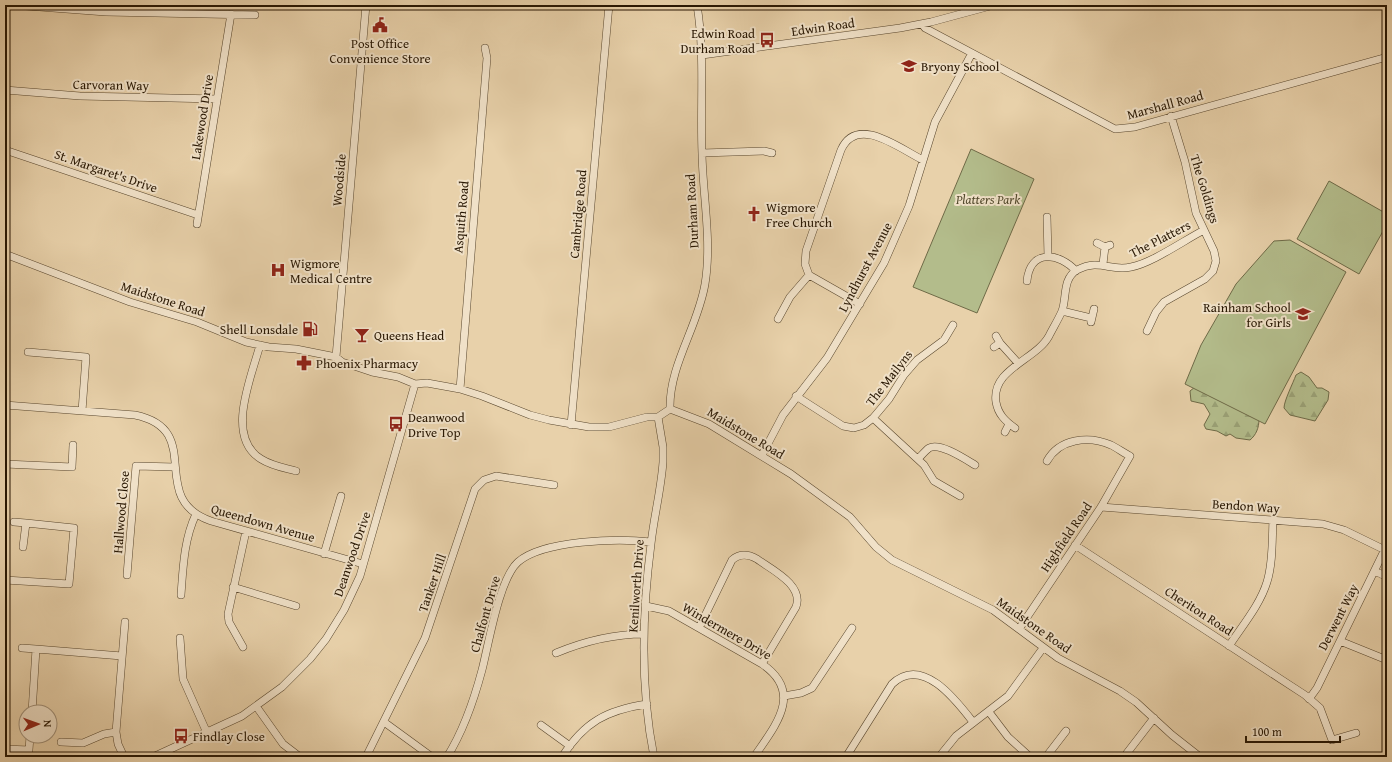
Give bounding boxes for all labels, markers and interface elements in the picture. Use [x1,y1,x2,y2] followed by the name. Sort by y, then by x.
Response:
[790,13,856,41] street label: Edwin Road
[371,16,389,34] public building icon: Post Office Convenience Store
[681,24,755,58] place label: Edwin Road Durham Road
[758,31,776,49] bus stop icon: Edwin Road Durham Road
[329,34,431,68] place label: Post Office Convenience Store
[900,57,918,75] school or university icon: Bryony School
[921,57,1000,76] place label: Bryony School
[186,73,218,161] street label: Lakewood Drive
[73,75,150,95] street label: Carvoran Way
[1125,86,1205,124] street label: Marshall Road
[52,144,160,198] street label: St. Margaret's Drive
[1186,152,1224,226] street label: The Goldings
[327,153,351,207] street label: Woodside
[565,169,591,259] street label: Cambridge Road
[681,173,703,249] street label: Durham Road
[448,180,474,254] street label: Asquith Road
[955,190,1020,209] park label: Platters Park
[766,198,833,232] place label: Wigmore Free Church
[745,205,763,223] church icon: Wigmore Free Church
[1126,216,1194,262] street label: The Platters
[833,219,897,315] street label: Lyndhurst Avenue
[290,254,372,288] place label: Wigmore Medical Centre
[269,261,287,279] hospital icon: Wigmore Medical Centre
[119,276,207,322] street label: Maidstone Road
[1203,298,1291,332] place label: Rainham School for Girls
[1294,305,1312,323] school or university icon: Rainham School for Girls
[220,320,298,339] place label: Shell Lonsdale
[301,320,319,338] fuel station icon: Shell Lonsdale
[353,326,371,344] bar icon: Queens Head
[374,326,444,345] place label: Queens Head
[861,346,917,410] street label: The Mailyns
[295,354,313,372] pharmacy icon: Phoenix Pharmacy
[316,354,419,373] place label: Phoenix Pharmacy
[704,402,788,464] street label: Maidstone Road
[408,408,465,442] place label: Deanwood Drive Top
[387,415,405,433] bus stop icon: Deanwood Drive Top
[108,470,134,554] street label: Hallwood Close
[1212,494,1281,518] street label: Bendon Way
[1036,498,1096,576] street label: Highfield Road
[209,499,317,547] street label: Queendown Avenue
[329,509,375,599] street label: Deanwood Drive
[623,539,649,633] street label: Kenilworth Drive
[413,551,451,615] street label: Tanker Hill
[465,573,505,655] street label: Chalfont Drive
[1313,580,1363,654] street label: Derwent Way
[1161,582,1237,640] street label: Cheriton Road
[993,592,1075,658] street label: Maidstone Road
[679,598,775,664] street label: Windermere Drive
[18,704,58,744] north arrow
[1246,718,1340,744] scale bar
[40,720,56,728] text: N
[1252,723,1282,740] text: 100 m
[172,727,190,745] bus stop icon: Findlay Close
[193,727,265,746] place label: Findlay Close

